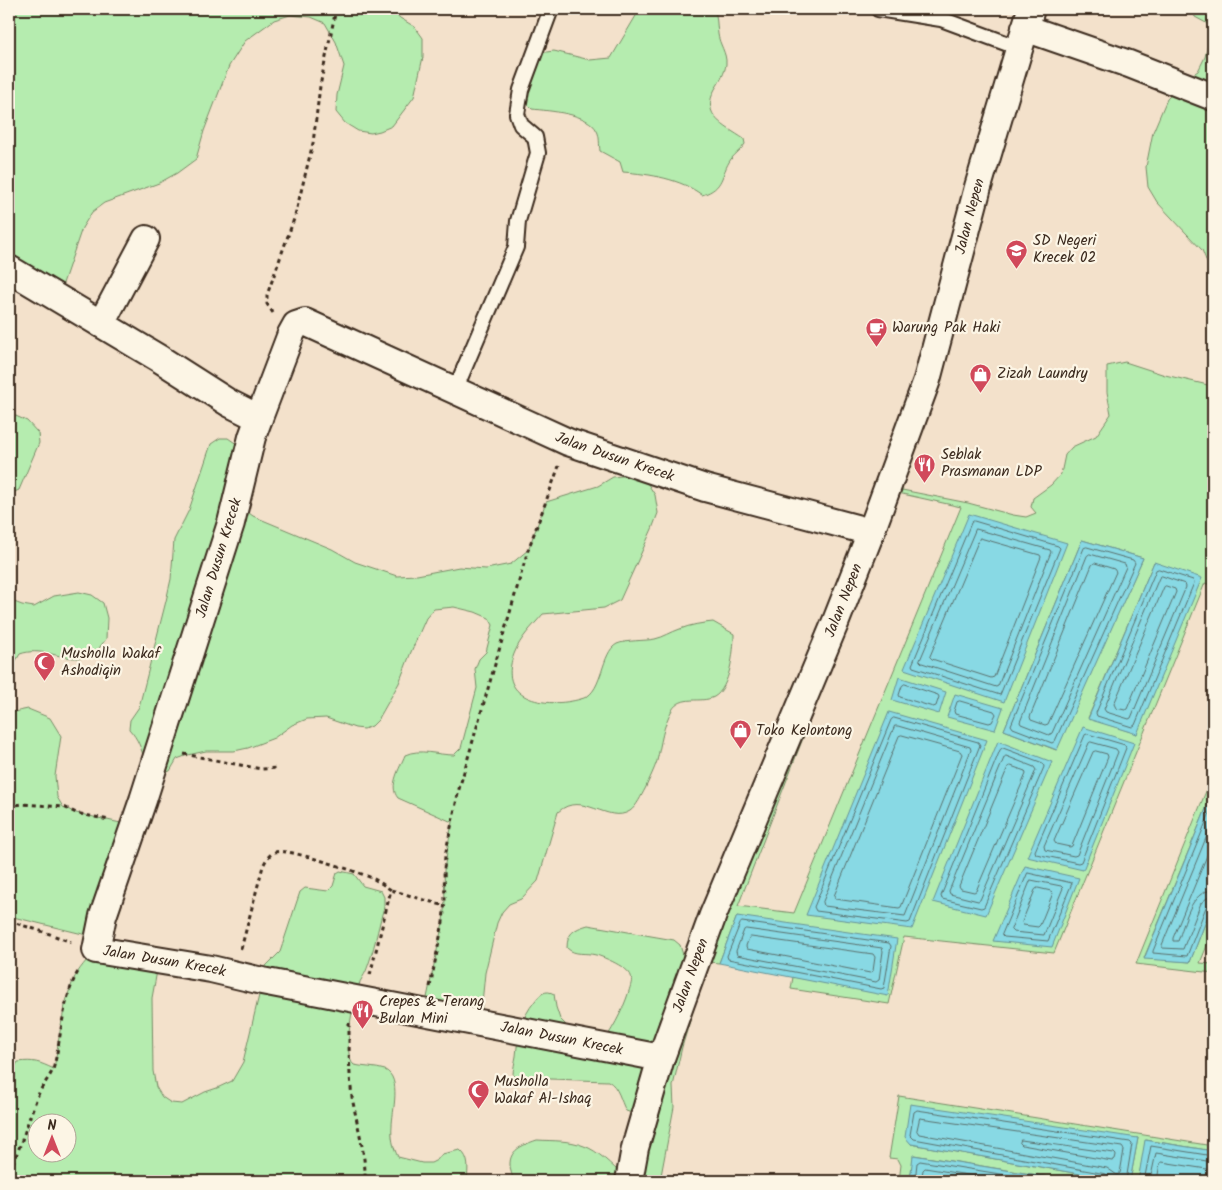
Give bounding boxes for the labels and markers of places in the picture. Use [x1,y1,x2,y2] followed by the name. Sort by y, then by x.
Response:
[1033,229,1097,270] place label: SD Negeri Krecek 02
[1005,238,1029,269] school or university icon: SD Negeri Krecek 02
[864,316,888,347] cafe icon: Warung Pak Haki
[892,316,1001,340] place label: Warung Pak Haki
[969,362,993,393] shop icon: Zizah Laundry
[997,362,1088,386] place label: Zizah Laundry
[941,443,1042,484] place label: Seblak Prasmanan LDP
[913,452,937,483] restaurant icon: Seblak Prasmanan LDP
[61,642,162,683] place label: Musholla Wakaf Ashodiqin
[33,651,57,682] mosque icon: Musholla Wakaf Ashodiqin
[728,719,752,750] shop icon: Toko Kelontong
[756,719,852,743] place label: Toko Kelontong
[379,990,485,1031] place label: Crepes & Terang Bulan Mini
[351,999,375,1030] restaurant icon: Crepes & Terang Bulan Mini
[494,1070,591,1111] place label: Musholla Wakaf Al-Ishaq
[466,1079,490,1110] mosque icon: Musholla Wakaf Al-Ishaq

